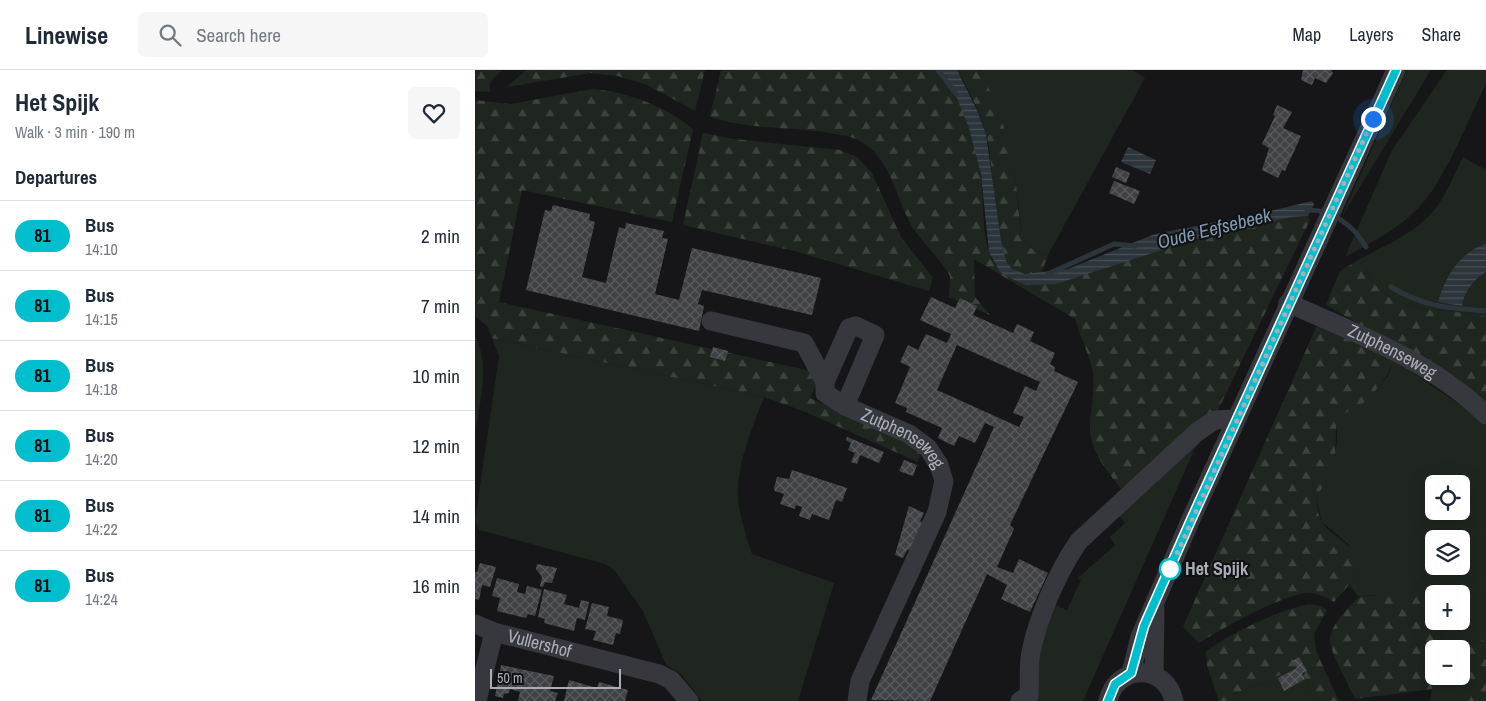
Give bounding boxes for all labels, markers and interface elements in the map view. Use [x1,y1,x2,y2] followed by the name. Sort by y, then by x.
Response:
[138,12,488,57] search box
[25,19,108,51] text: Linewise
[156,21,184,49] icon: search
[196,22,281,48] text: Search here
[1293,22,1321,47] text: Map
[1349,22,1394,47] text: Layers
[1422,22,1461,47] text: Share
[15,86,99,118] text: Het Spijk
[408,87,460,139] button: heart
[1361,107,1386,132] your location
[15,121,135,143] text: Walk · 3 min · 190 m
[15,164,97,190] text: Departures
[1155,201,1275,255] water label: Oude Eefsebeek
[85,212,114,238] text: Bus
[34,223,51,248] text: 81
[421,223,460,249] text: 2 min
[85,238,118,260] text: 14:10
[85,282,114,308] text: Bus
[34,293,51,318] text: 81
[421,293,460,319] text: 7 min
[85,308,118,330] text: 14:15
[1344,318,1442,385] street label: Zutphenseweg
[85,352,114,378] text: Bus
[34,363,51,388] text: 81
[412,363,460,389] text: 10 min
[85,378,118,400] text: 14:18
[857,402,951,474] street label: Zutphenseweg
[85,422,114,448] text: Bus
[34,433,51,458] text: 81
[412,433,460,459] text: 12 min
[85,448,118,470] text: 14:20
[1425,475,1470,685] map controls
[1425,475,1470,520] button: locate
[85,492,114,518] text: Bus
[34,503,51,528] text: 81
[412,503,460,529] text: 14 min
[85,518,118,540] text: 14:22
[1425,530,1470,575] button: layers
[1185,556,1249,581] place label: Het Spijk
[1159,558,1181,580] marker: Het Spijk
[85,562,114,588] text: Bus
[34,573,51,598] text: 81
[412,573,460,599] text: 16 min
[1425,585,1470,630] button: +
[85,588,118,610] text: 14:24
[505,623,575,663] street label: Vullershof
[1425,640,1470,685] button: −
[490,666,621,689] scale bar
[497,669,523,687] text: 50 m

